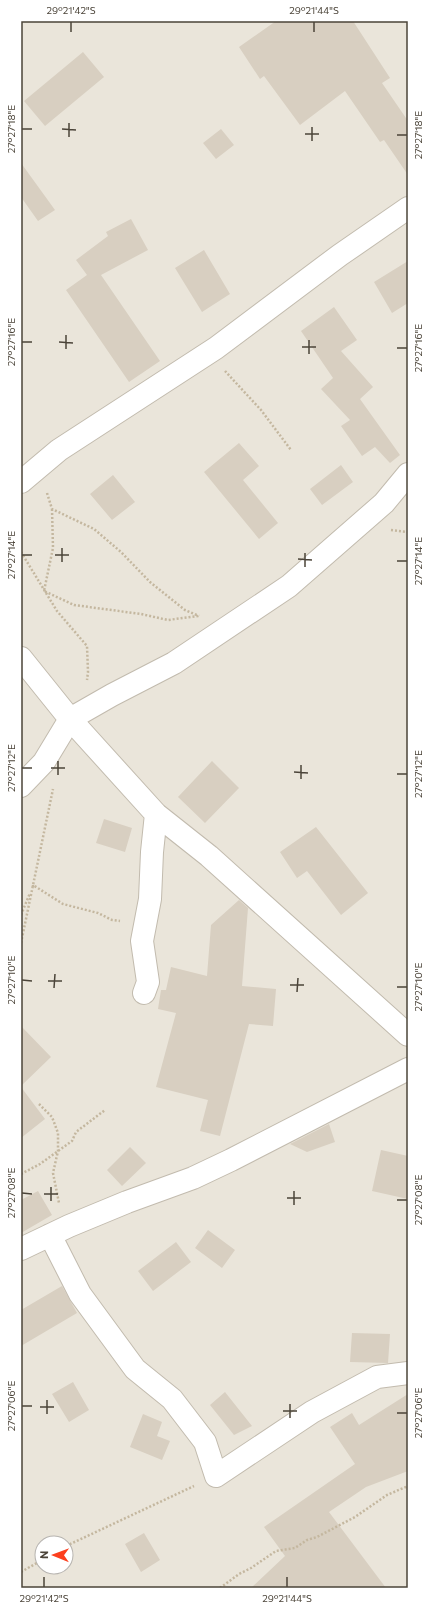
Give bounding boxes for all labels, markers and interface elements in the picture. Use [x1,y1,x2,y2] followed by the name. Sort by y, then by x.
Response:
[46,4,96,16] text: 29°21'42"S
[289,4,339,16] text: 29°21'44"S
[5,105,17,153] text: 27°27'18"E
[412,111,424,159] text: 27°27'18"E
[5,318,17,366] text: 27°27'16"E
[412,324,424,372] text: 27°27'16"E
[5,531,17,579] text: 27°27'14"E
[412,537,424,585] text: 27°27'14"E
[5,744,17,792] text: 27°27'12"E
[412,750,424,798] text: 27°27'12"E
[5,956,17,1004] text: 27°27'10"E
[412,963,424,1011] text: 27°27'10"E
[5,1168,17,1218] text: 27°27'08"E
[412,1175,424,1225] text: 27°27'08"E
[5,1381,17,1431] text: 27°27'06"E
[412,1388,424,1438] text: 27°27'06"E
[34,1535,74,1575] north arrow
[37,1551,50,1559] text: N
[19,1592,69,1604] text: 29°21'42"S
[262,1592,312,1604] text: 29°21'44"S

